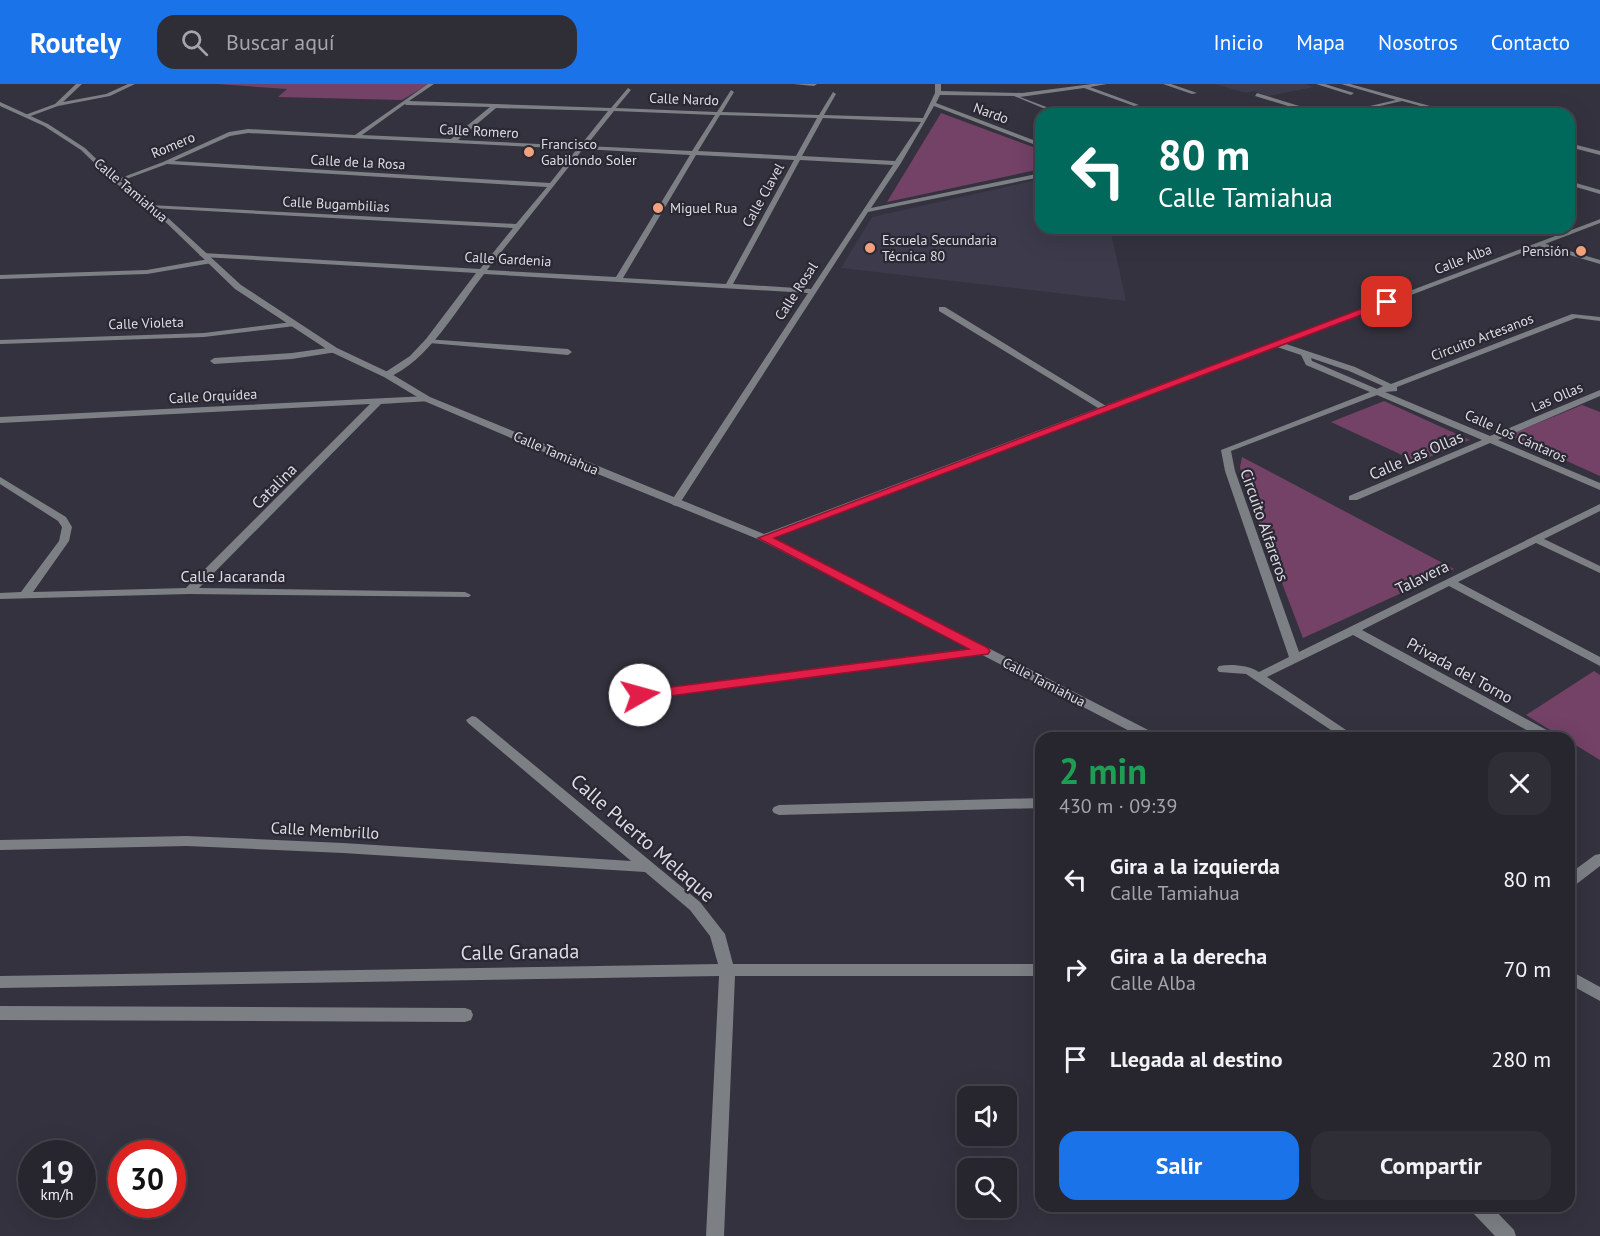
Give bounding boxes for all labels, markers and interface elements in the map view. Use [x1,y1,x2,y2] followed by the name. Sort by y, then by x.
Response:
[157,15,577,69] search box
[30,24,121,61] text: Routely
[178,26,211,59] icon: search
[226,28,335,56] text: Buscar aquí
[1214,29,1263,56] text: Inicio
[1296,29,1345,56] text: Mapa
[1378,29,1458,56] text: Nosotros
[1491,29,1570,56] text: Contacto
[649,89,719,109] street label: Calle Nardo
[971,98,1011,128] street label: Nardo
[439,120,519,142] street label: Calle Romero
[1158,127,1250,182] text: 80 m
[148,128,198,162] street label: Romero
[1059,132,1137,210] icon: left
[541,135,637,169] place label: Francisco Gabilondo Soler
[522,145,536,159] marker: Francisco Gabilondo Soler
[310,151,406,173] street label: Calle de la Rosa
[90,154,172,226] street label: Calle Tamiahua
[738,160,788,230] street label: Calle Clavel
[1158,180,1333,214] text: Calle Tamiahua
[282,192,390,216] street label: Calle Bugambilias
[670,199,738,217] place label: Miguel Rua
[651,201,665,215] marker: Miguel Rua
[882,231,997,265] place label: Escuela Secundaria Técnica 80
[1432,240,1494,278] street label: Calle Alba
[863,241,877,255] marker: Escuela Secundaria Técnica 80
[1522,242,1569,260] place label: Pensión
[1574,244,1588,258] marker: Pensión
[464,248,552,270] street label: Calle Gardenia
[771,258,821,324] street label: Calle Rosal
[1361,276,1412,327] pin
[1370,285,1403,318] icon: arrive
[1428,309,1536,365] street label: Circuito Artesanos
[108,313,184,333] street label: Calle Violeta
[1529,378,1586,416] street label: Las Ollas
[168,385,258,407] street label: Calle Orquídea
[1462,405,1570,467] street label: Calle Los Cántaros
[1366,426,1466,484] street label: Calle Las Ollas
[511,427,601,479] street label: Calle Tamiahua
[247,459,301,513] street label: Catalina
[1236,466,1294,584] street label: Circuito Alfareros
[1392,556,1452,598] street label: Talavera
[181,566,285,586] street label: Calle Jacaranda
[1404,633,1516,707] street label: Privada del Torno
[999,653,1089,711] street label: Calle Tamiahua
[608,663,672,727] position arrow
[1059,747,1147,794] text: 2 min
[1488,752,1551,815] button: close
[565,768,721,908] street label: Calle Puerto Melaque
[1059,793,1177,819] text: 430 m · 09:39
[270,817,380,843] street label: Calle Membrillo
[1110,852,1280,880] text: Gira a la izquierda
[1059,863,1092,896] icon: left
[1503,865,1551,893] text: 80 m
[1110,880,1240,906] text: Calle Tamiahua
[460,938,580,966] street label: Calle Granada
[1110,942,1267,970] text: Gira a la derecha
[1059,953,1092,986] icon: right
[1503,955,1551,983] text: 70 m
[1110,970,1196,996] text: Calle Alba
[1059,1043,1092,1076] icon: arrive
[1110,1045,1283,1073] text: Llegada al destino
[1491,1045,1551,1073] text: 280 m
[957,1086,1017,1218] map controls
[957,1086,1017,1146] button: sound
[1059,1131,1299,1200] button: Salir
[1311,1131,1551,1200] button: Compartir
[108,1140,186,1218] speed limit sign: 30
[40,1152,74,1191] text: 19
[957,1158,1017,1218] button: search
[41,1185,73,1204] text: km/h

